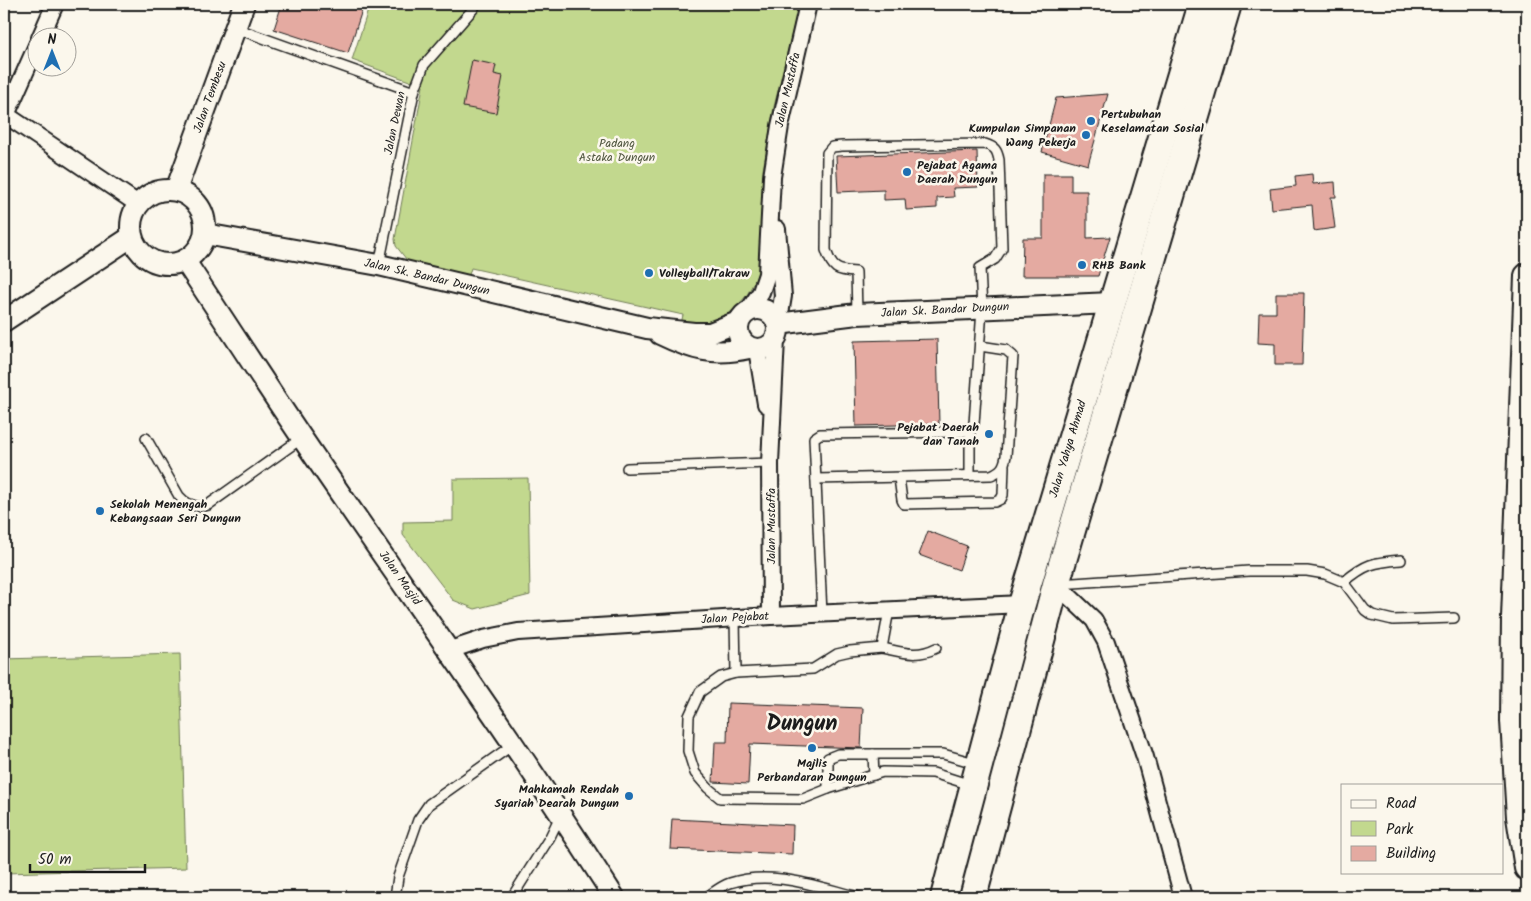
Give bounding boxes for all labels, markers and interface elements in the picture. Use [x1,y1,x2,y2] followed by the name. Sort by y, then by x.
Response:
[28,28,78,78] north arrow
[48,29,57,51] text: N
[770,50,806,129] street label: Jalan Mustaffa
[188,58,232,135] street label: Jalan Tembesu
[379,90,411,156] street label: Jalan Dewan
[1101,105,1205,138] place label: Pertubuhan Keselamatan Sosial
[1085,115,1097,127] marker: Pertubuhan Keselamatan Sosial
[969,119,1076,152] place label: Kumpulan Simpanan Wang Pekerja
[1080,129,1092,141] marker: Kumpulan Simpanan Wang Pekerja
[579,134,655,167] park label: Padang Astaka Dungun
[917,156,998,189] place label: Pejabat Agama Daerah Dungun
[901,166,913,178] marker: Pejabat Agama Daerah Dungun
[362,253,492,301] street label: Jalan Sk. Bandar Dungun
[1092,256,1146,275] place label: RHB Bank
[1076,259,1088,271] marker: RHB Bank
[659,264,750,283] place label: Volleyball/Takraw
[643,267,655,279] marker: Volleyball/Takraw
[880,297,1010,323] street label: Jalan Sk. Bandar Dungun
[1044,397,1092,500] street label: Jalan Yahya Ahmad
[897,418,979,451] place label: Pejabat Daerah dan Tanah
[983,428,995,440] marker: Pejabat Daerah dan Tanah
[762,487,781,564] street label: Jalan Mustaffa
[110,495,241,528] place label: Sekolah Menengah Kebangsaan Seri Dungun
[94,505,106,517] marker: Sekolah Menengah Kebangsaan Seri Dungun
[374,547,426,610] street label: Jalan Masjid
[700,607,770,629] street label: Jalan Pejabat
[767,707,838,742] district label: Dungun
[806,742,818,754] marker: Majlis Perbandaran Dungun
[757,754,867,787] place label: Majlis Perbandaran Dungun
[495,780,619,813] place label: Mahkamah Rendah Syariah Dearah Dungun
[1341,784,1504,874] legend
[623,790,635,802] marker: Mahkamah Rendah Syariah Dearah Dungun
[1386,792,1417,816] text: Road
[1386,818,1414,842] text: Park
[30,841,145,873] scale bar
[1386,842,1436,866] text: Building
[38,848,72,872] text: 50 m

